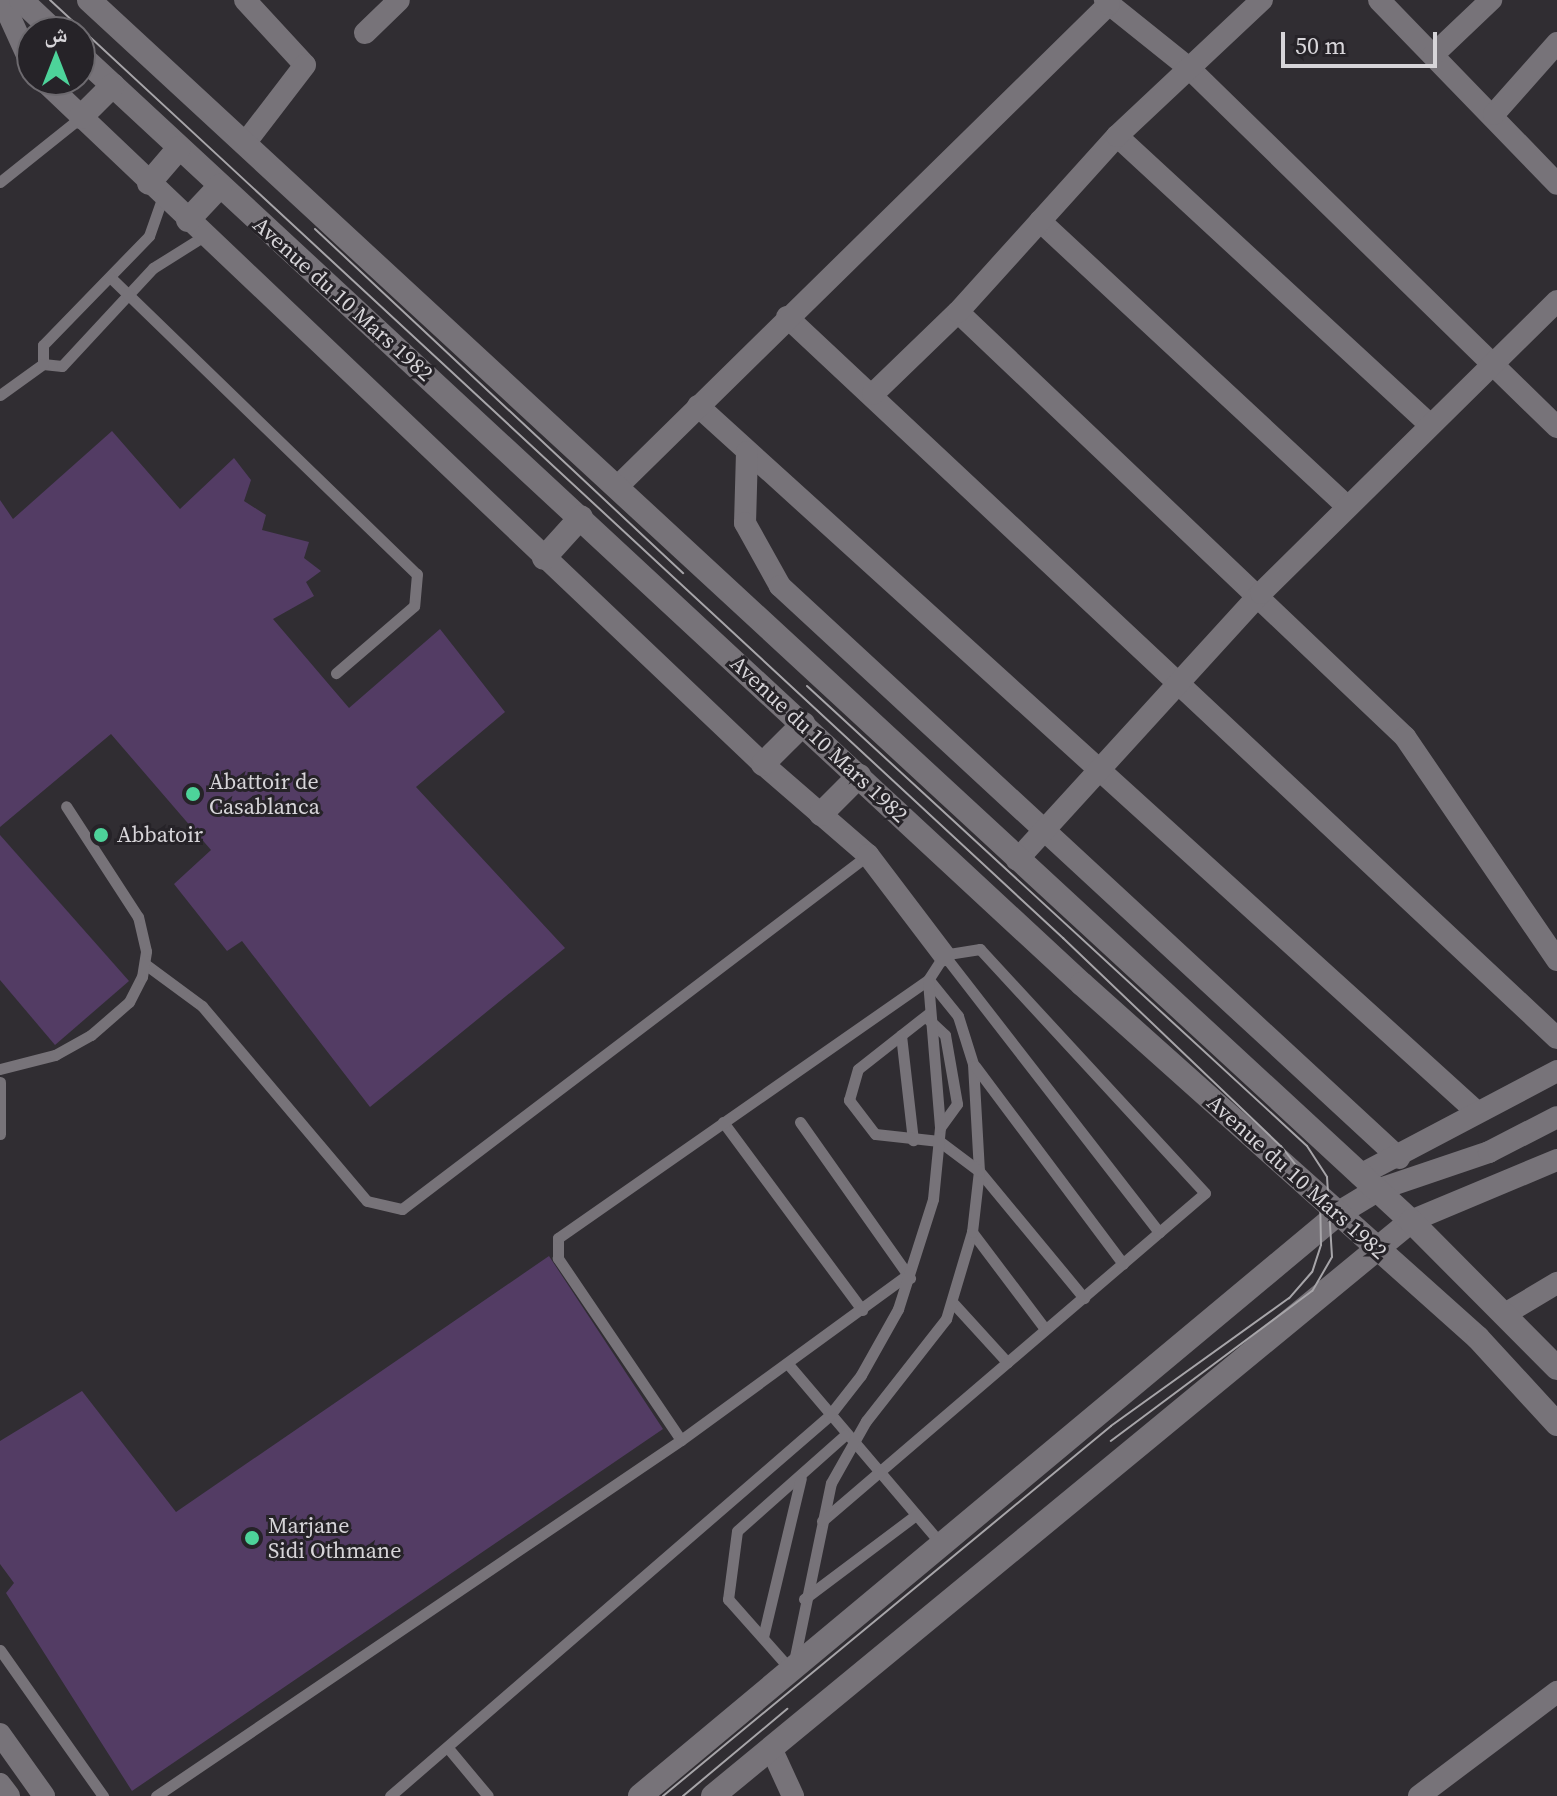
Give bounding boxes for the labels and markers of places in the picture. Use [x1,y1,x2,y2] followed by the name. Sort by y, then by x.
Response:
[209,768,320,820] place label: Abattoir de Casablanca
[184,785,202,803] marker: Abattoir de Casablanca
[117,822,203,848] place label: Abbatoir
[92,826,110,844] marker: Abbatoir
[268,1512,401,1564] place label: Marjane Sidi Othmane
[243,1529,261,1547] marker: Marjane Sidi Othmane

